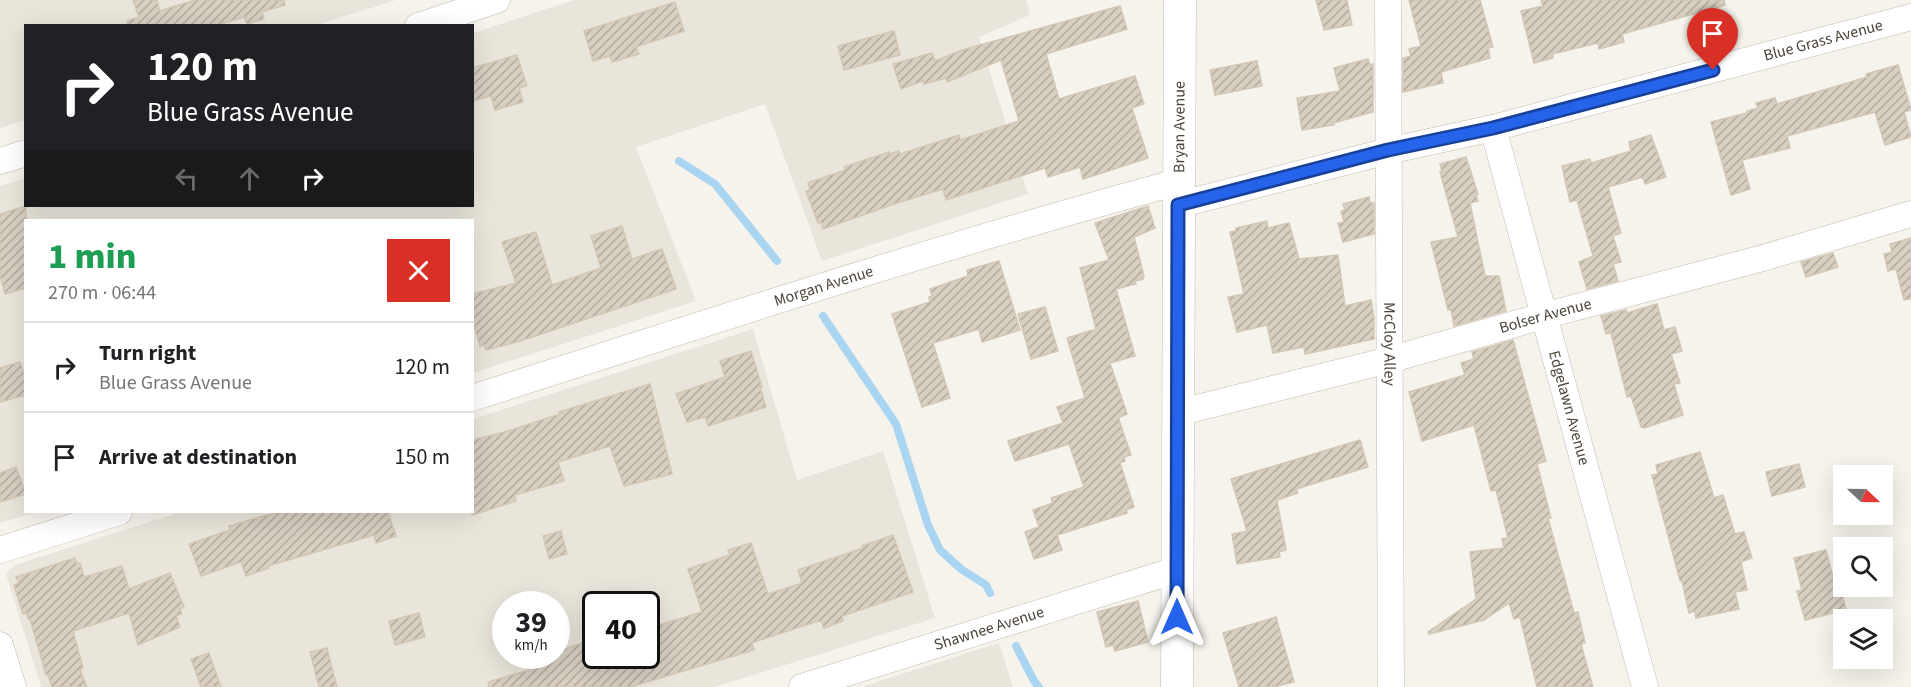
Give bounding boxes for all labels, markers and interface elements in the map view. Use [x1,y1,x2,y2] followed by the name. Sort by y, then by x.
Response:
[1687,8,1738,70] pin
[1761,14,1885,67] street label: Blue Grass Avenue
[1696,17,1729,50] icon: arrive
[147,37,258,97] text: 120 m
[48,48,126,126] icon: right
[1168,81,1191,173] street label: Bryan Avenue
[147,93,353,132] text: Blue Grass Avenue
[170,162,203,195] icon: left
[233,162,266,195] icon: ahead
[296,162,329,195] icon: right
[48,231,136,282] text: 1 min
[387,239,450,302] button: close
[771,260,876,312] street label: Morgan Avenue
[48,279,156,307] text: 270 m · 06:44
[1497,293,1594,339] street label: Bolser Avenue
[1378,302,1401,387] street label: McCloy Alley
[99,337,196,369] text: Turn right
[1543,348,1595,468] street label: Edgelawn Avenue
[48,351,81,384] icon: right
[395,351,450,383] text: 120 m
[99,369,252,397] text: Blue Grass Avenue
[48,441,81,474] icon: arrive
[99,441,297,473] text: Arrive at destination
[395,441,450,473] text: 150 m
[1833,465,1893,525] north arrow
[1833,465,1893,669] map controls
[1833,537,1893,597] button: search
[1145,585,1209,649] position arrow
[582,591,660,669] speed limit sign: 40
[515,601,547,644] text: 39
[931,601,1047,656] street label: Shawnee Avenue
[1833,609,1893,669] button: layers
[514,635,548,656] text: km/h

